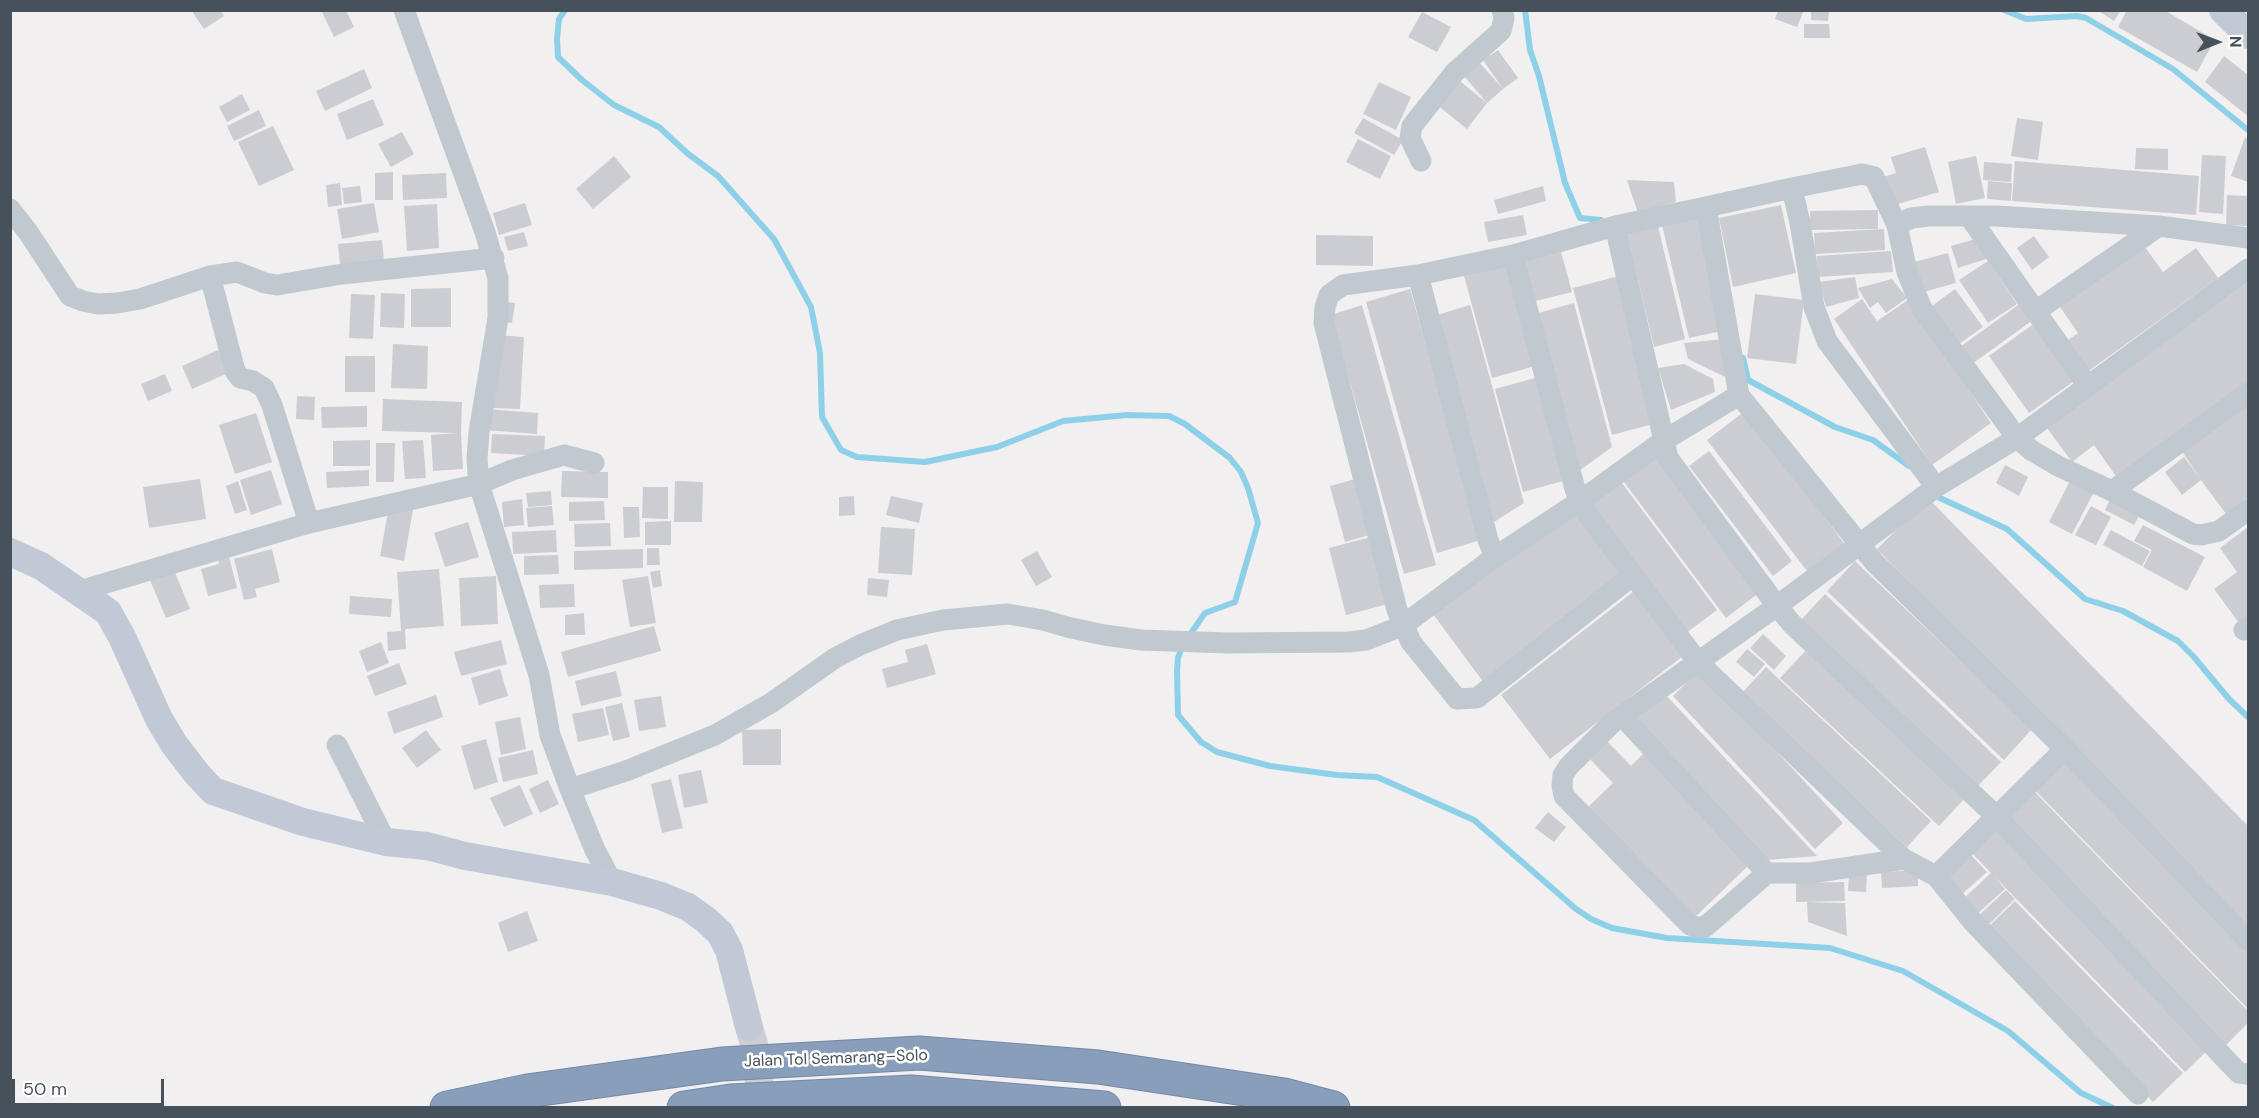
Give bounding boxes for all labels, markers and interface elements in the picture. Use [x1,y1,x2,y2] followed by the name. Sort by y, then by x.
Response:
[2187,12,2247,72] north arrow
[2225,36,2246,48] text: N
[744,1046,928,1072] street label: Jalan Tol Semarang–Solo
[15,1067,166,1105] scale bar
[23,1077,67,1101] text: 50 m

